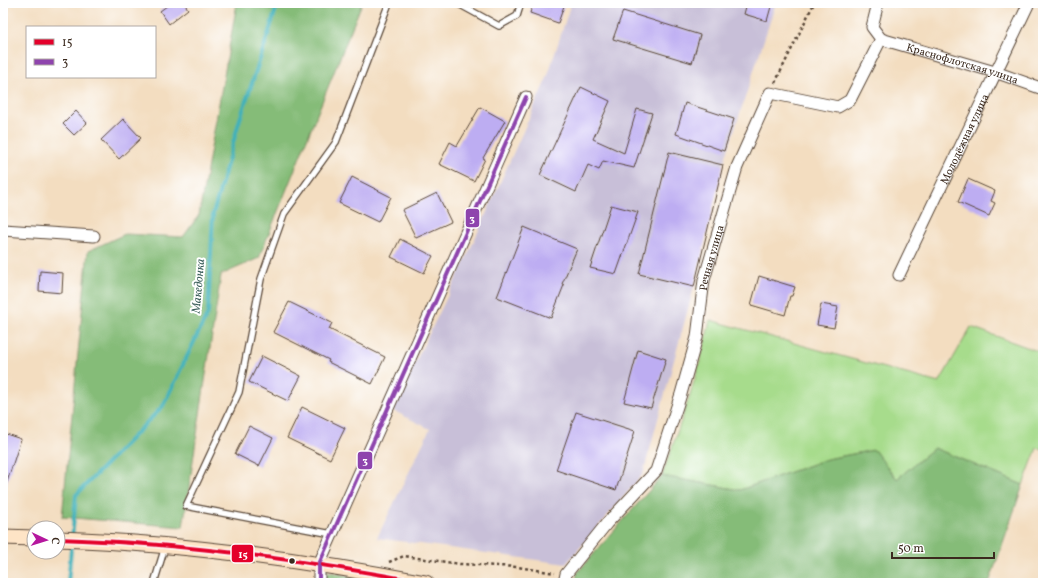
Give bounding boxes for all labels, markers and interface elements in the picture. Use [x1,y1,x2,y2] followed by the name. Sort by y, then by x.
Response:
[26,26,156,78] legend
[62,35,73,51] text: 15
[904,41,1021,89] street label: Краснофлотская улица
[62,55,68,71] text: 3
[937,91,994,187] street label: Молодёжная улица
[465,208,480,228] line badge: 3
[469,212,475,227] text: 3
[697,223,729,292] street label: Речная улица
[189,258,209,315] water label: Македонка
[357,451,373,470] line badge: 3
[362,454,368,469] text: 3
[26,520,66,560] north arrow
[892,534,994,560] scale bar
[47,537,62,545] text: С
[898,541,924,557] text: 50 m
[231,544,254,563] line badge: 15
[238,548,248,563] text: 15
[287,556,297,566] unlabelled marker

